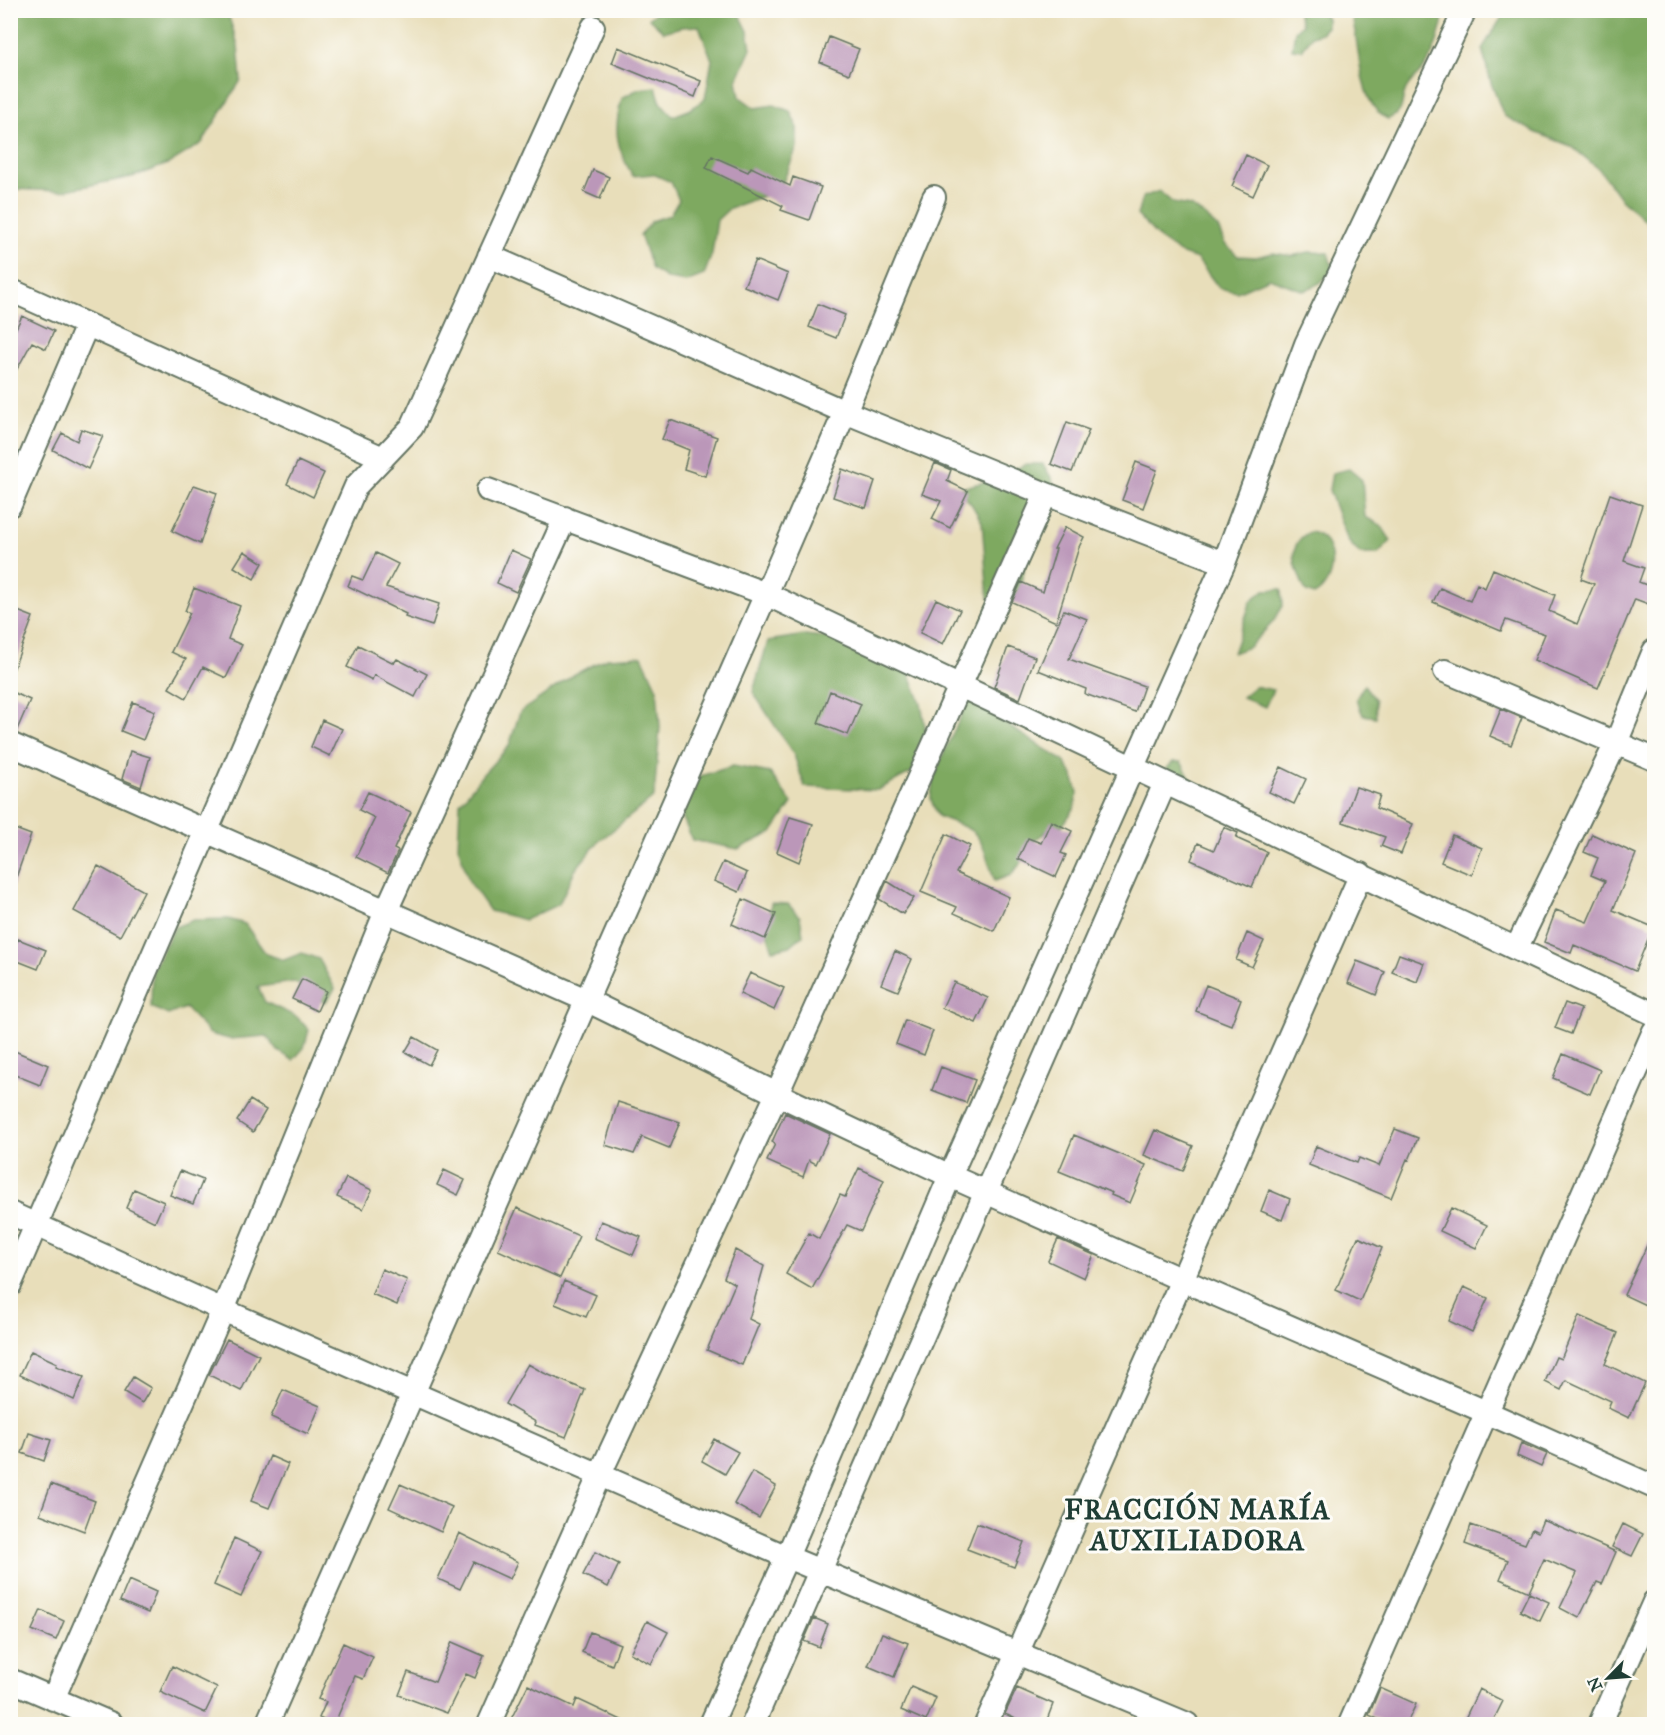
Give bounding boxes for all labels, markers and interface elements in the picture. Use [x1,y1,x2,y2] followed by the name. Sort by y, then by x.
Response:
[1065,1491,1331,1557] district label: FRACCIÓN MARÍA AUXILIADORA
[1578,1648,1638,1708] north arrow
[1583,1674,1606,1694] text: N

